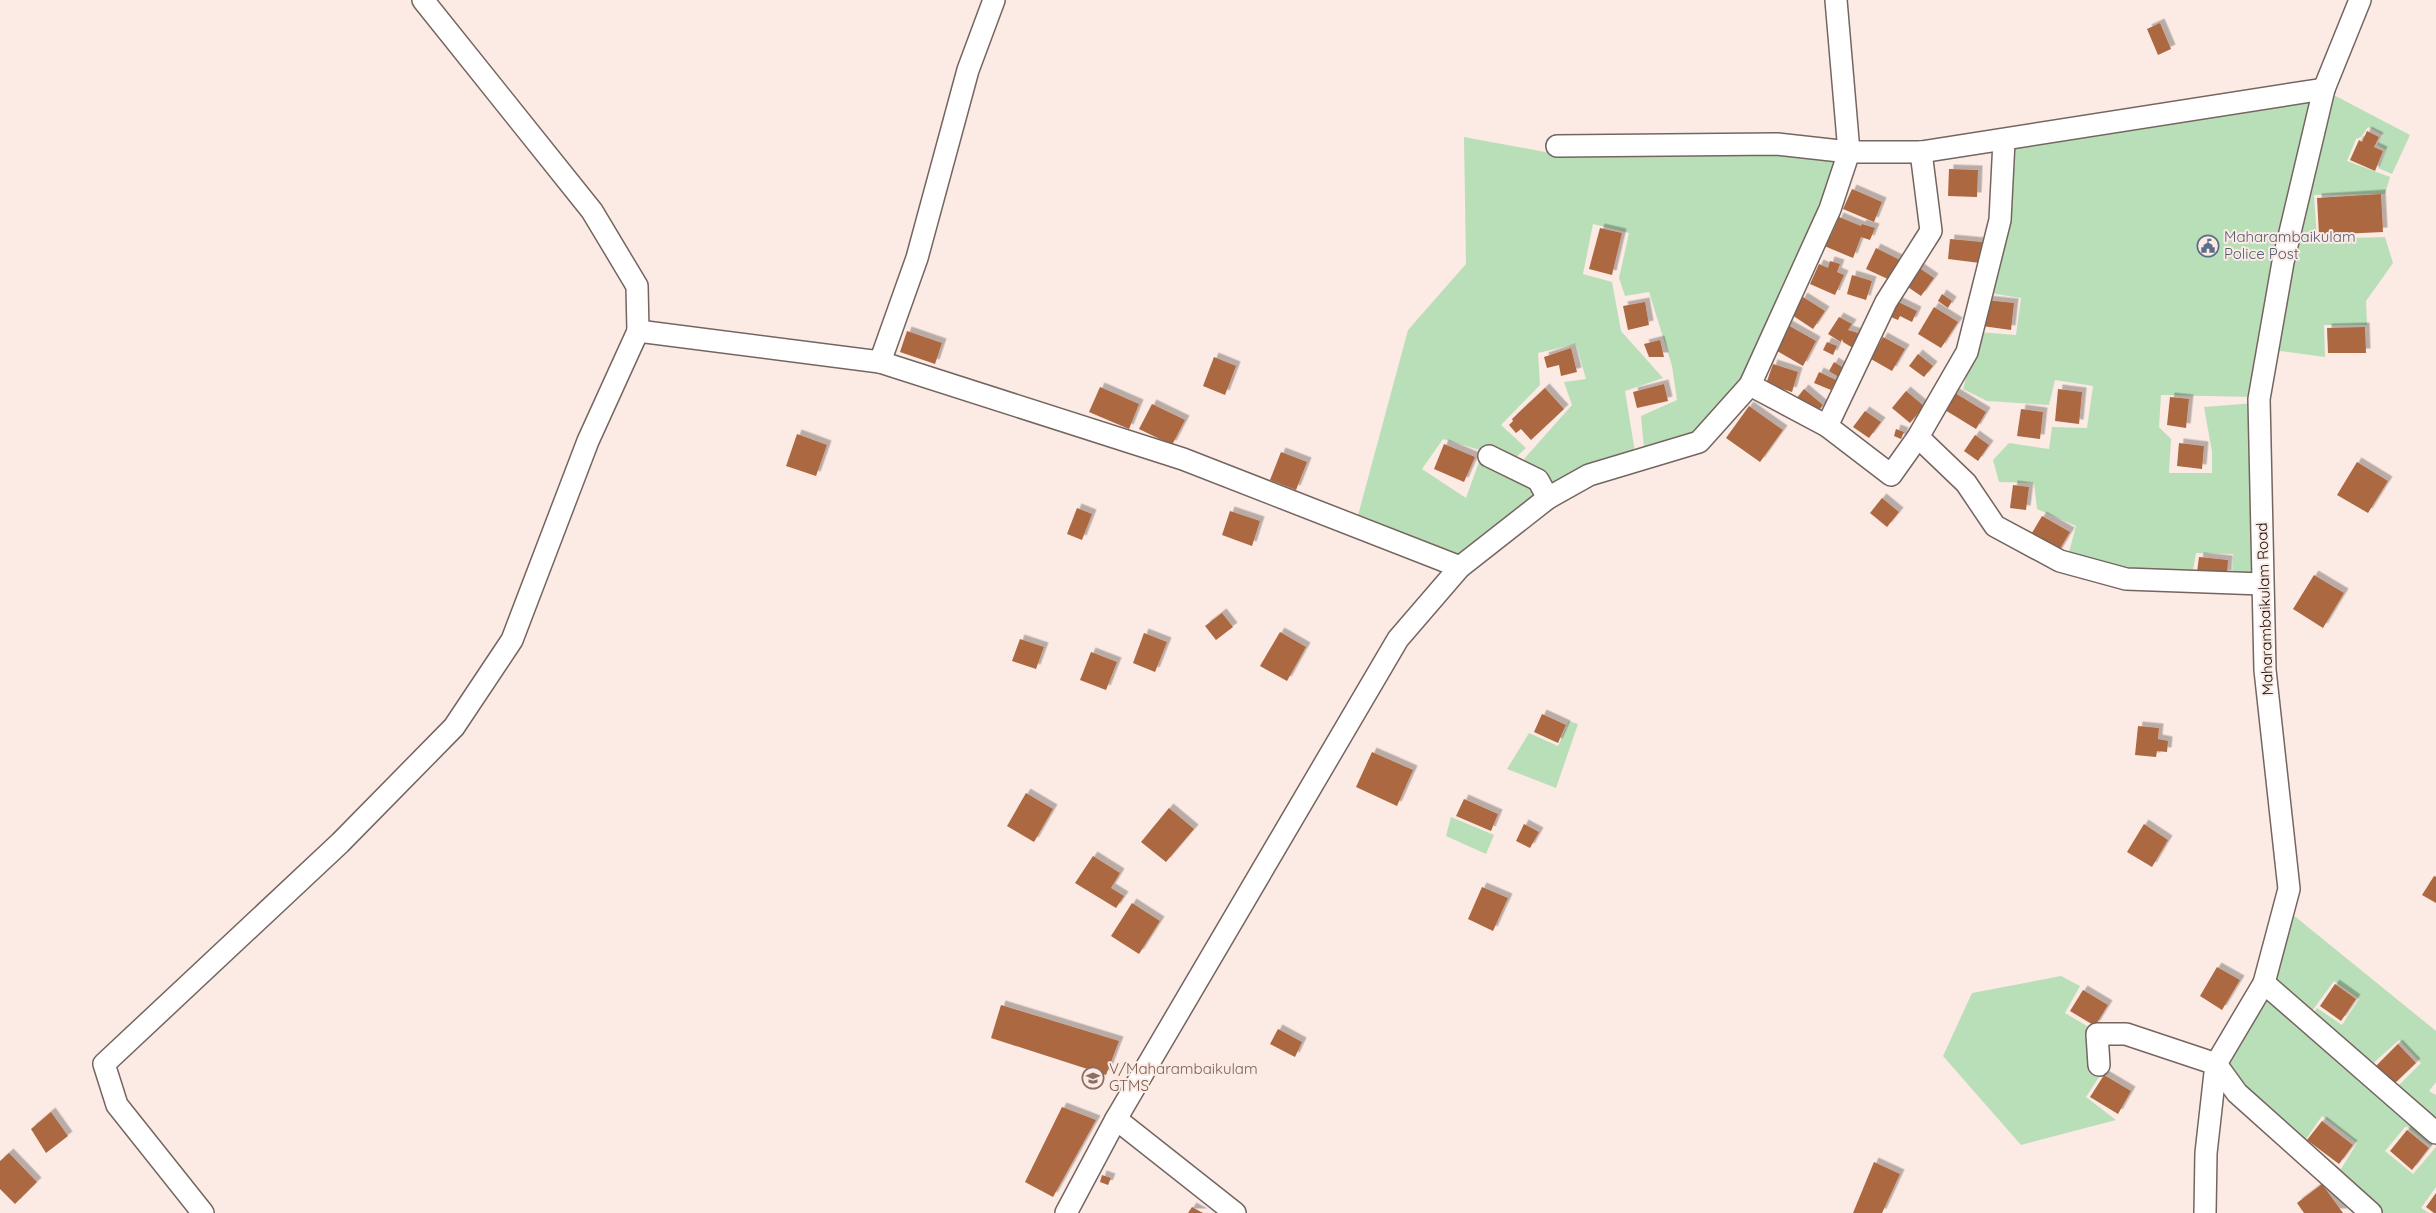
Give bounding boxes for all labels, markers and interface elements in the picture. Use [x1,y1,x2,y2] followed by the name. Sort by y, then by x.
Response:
[2224,227,2356,263] place label: Maharambaikulam Police Post
[2196,234,2220,258] public building icon: Maharambaikulam Police Post
[2252,522,2277,696] street label: Maharambaikulam Road
[1109,1059,1258,1095] place label: V/Maharambaikulam GTMS
[1081,1066,1105,1090] school or university icon: V/Maharambaikulam GTMS

